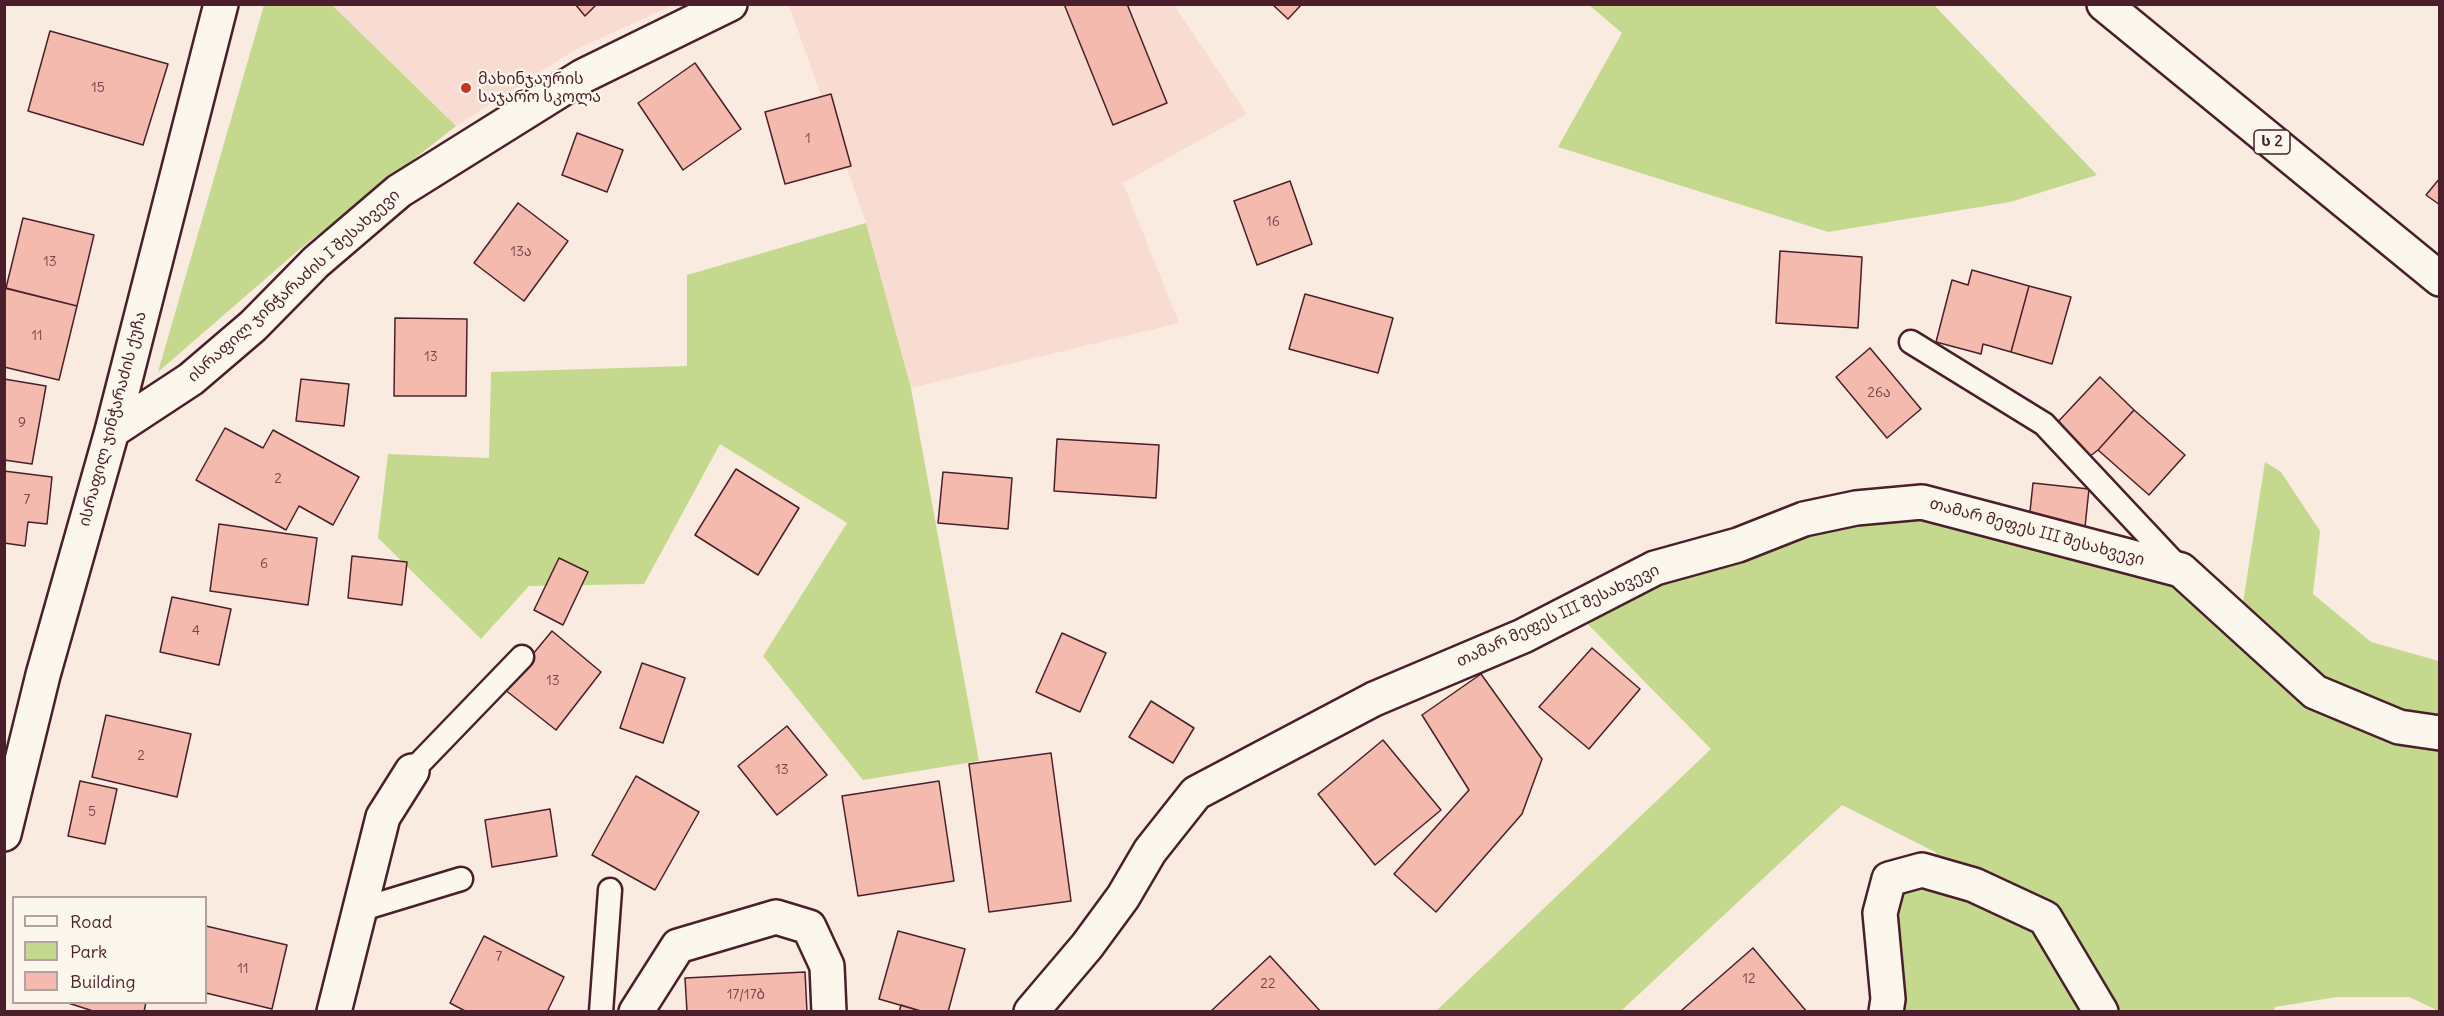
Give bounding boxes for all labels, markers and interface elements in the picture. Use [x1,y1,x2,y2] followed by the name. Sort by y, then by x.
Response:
[478,69,601,107] place label: მახინჯაურის საჯარო სკოლა
[91,80,105,96] house number: 15
[459,81,473,95] marker: მახინჯაურის საჯარო სკოლა
[2254,130,2290,154] road number: ს 2
[805,131,811,147] house number: 1
[184,186,404,386] street label: ისრაფილ ჯინჭარაძის I შესახვევი
[1266,214,1280,230] house number: 16
[510,244,532,260] house number: 13ა
[43,254,57,270] house number: 13
[75,309,151,529] street label: ისრაფილ ჯინჭარაძის ქუჩა
[31,328,43,344] house number: 11
[424,349,438,365] house number: 13
[1867,385,1891,401] house number: 26ა
[18,415,26,431] house number: 9
[274,471,282,487] house number: 2
[24,492,30,508] house number: 7
[1927,494,2147,570] street label: თამარ მეფეს III შესახვევი
[260,556,268,572] house number: 6
[1454,560,1662,672] street label: თამარ მეფეს III შესახვევი
[192,623,200,639] house number: 4
[546,673,560,689] house number: 13
[137,748,145,764] house number: 2
[775,762,789,778] house number: 13
[88,804,96,820] house number: 5
[12,896,207,1004] legend
[70,910,112,933] text: Road
[70,940,107,963] text: Park
[496,949,502,965] house number: 7
[237,961,249,977] house number: 11
[70,970,135,993] text: Building
[1742,971,1756,987] house number: 12
[1260,976,1276,992] house number: 22
[727,987,765,1003] house number: 17/17ბ

